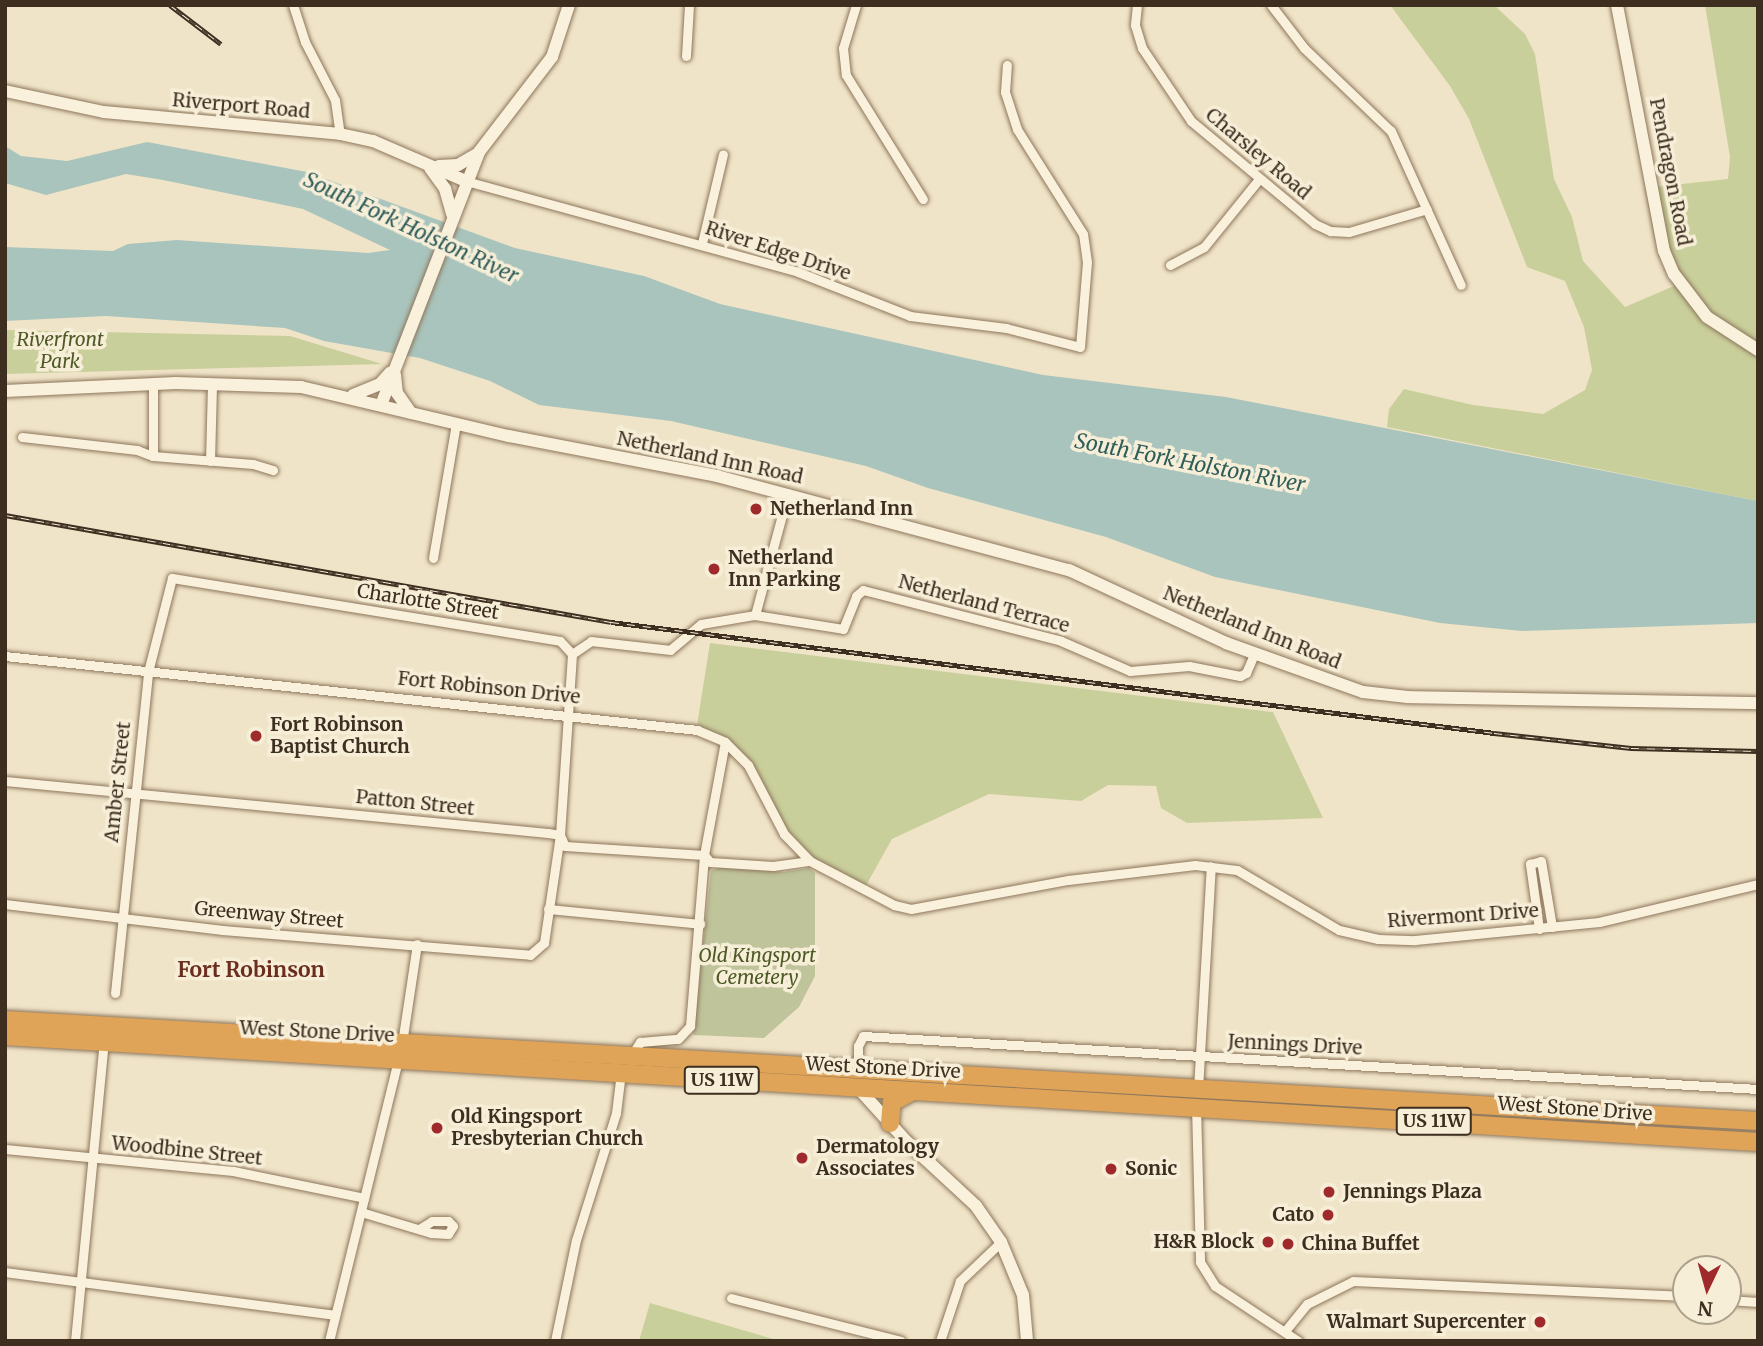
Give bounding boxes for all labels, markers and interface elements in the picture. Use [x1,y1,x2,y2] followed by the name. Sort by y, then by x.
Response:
[171,89,311,123] street label: Riverport Road
[1645,96,1695,248] street label: Pendragon Road
[1201,103,1315,205] street label: Charsley Road
[300,167,522,289] water label: South Fork Holston River
[702,217,854,285] street label: River Edge Drive
[17,329,103,373] park label: Riverfront Park
[615,427,805,489] street label: Netherland Inn Road
[1073,428,1307,498] water label: South Fork Holston River
[770,498,913,520] place label: Netherland Inn
[748,501,764,517] marker: Netherland Inn
[728,547,840,591] place label: Netherland Inn Parking
[706,561,722,577] marker: Netherland Inn Parking
[896,570,1072,638] street label: Netherland Terrace
[355,580,501,624] street label: Charlotte Street
[1160,582,1344,674] street label: Netherland Inn Road
[397,667,581,709] street label: Fort Robinson Drive
[270,714,410,758] place label: Fort Robinson Baptist Church
[100,721,136,843] street label: Amber Street
[248,728,264,744] marker: Fort Robinson Baptist Church
[355,785,475,821] street label: Patton Street
[193,897,345,933] street label: Greenway Street
[1387,899,1539,933] street label: Rivermont Drive
[698,945,816,989] park label: Old Kingsport Cemetery
[177,957,325,983] district label: Fort Robinson
[239,1017,395,1047] street label: West Stone Drive
[1227,1030,1363,1060] street label: Jennings Drive
[805,1053,961,1083] street label: West Stone Drive
[684,1065,760,1094] road number: US 11W
[1497,1092,1653,1126] street label: West Stone Drive
[451,1106,643,1150] place label: Old Kingsport Presbyterian Church
[1396,1106,1472,1136] road number: US 11W
[429,1120,445,1136] marker: Old Kingsport Presbyterian Church
[111,1132,263,1170] street label: Woodbine Street
[816,1136,939,1180] place label: Dermatology Associates
[794,1150,810,1166] marker: Dermatology Associates
[1125,1158,1177,1180] place label: Sonic
[1103,1161,1119,1177] marker: Sonic
[1343,1181,1482,1203] place label: Jennings Plaza
[1321,1184,1337,1200] marker: Jennings Plaza
[1272,1204,1314,1226] place label: Cato
[1320,1207,1336,1223] marker: Cato
[1153,1231,1254,1253] place label: H&R Block
[1302,1233,1420,1255] place label: China Buffet
[1260,1234,1276,1250] marker: H&R Block
[1280,1236,1296,1252] marker: China Buffet
[1672,1255,1742,1325] north arrow
[1697,1296,1714,1322] text: N
[1327,1311,1526,1333] place label: Walmart Supercenter
[1532,1314,1548,1330] marker: Walmart Supercenter

